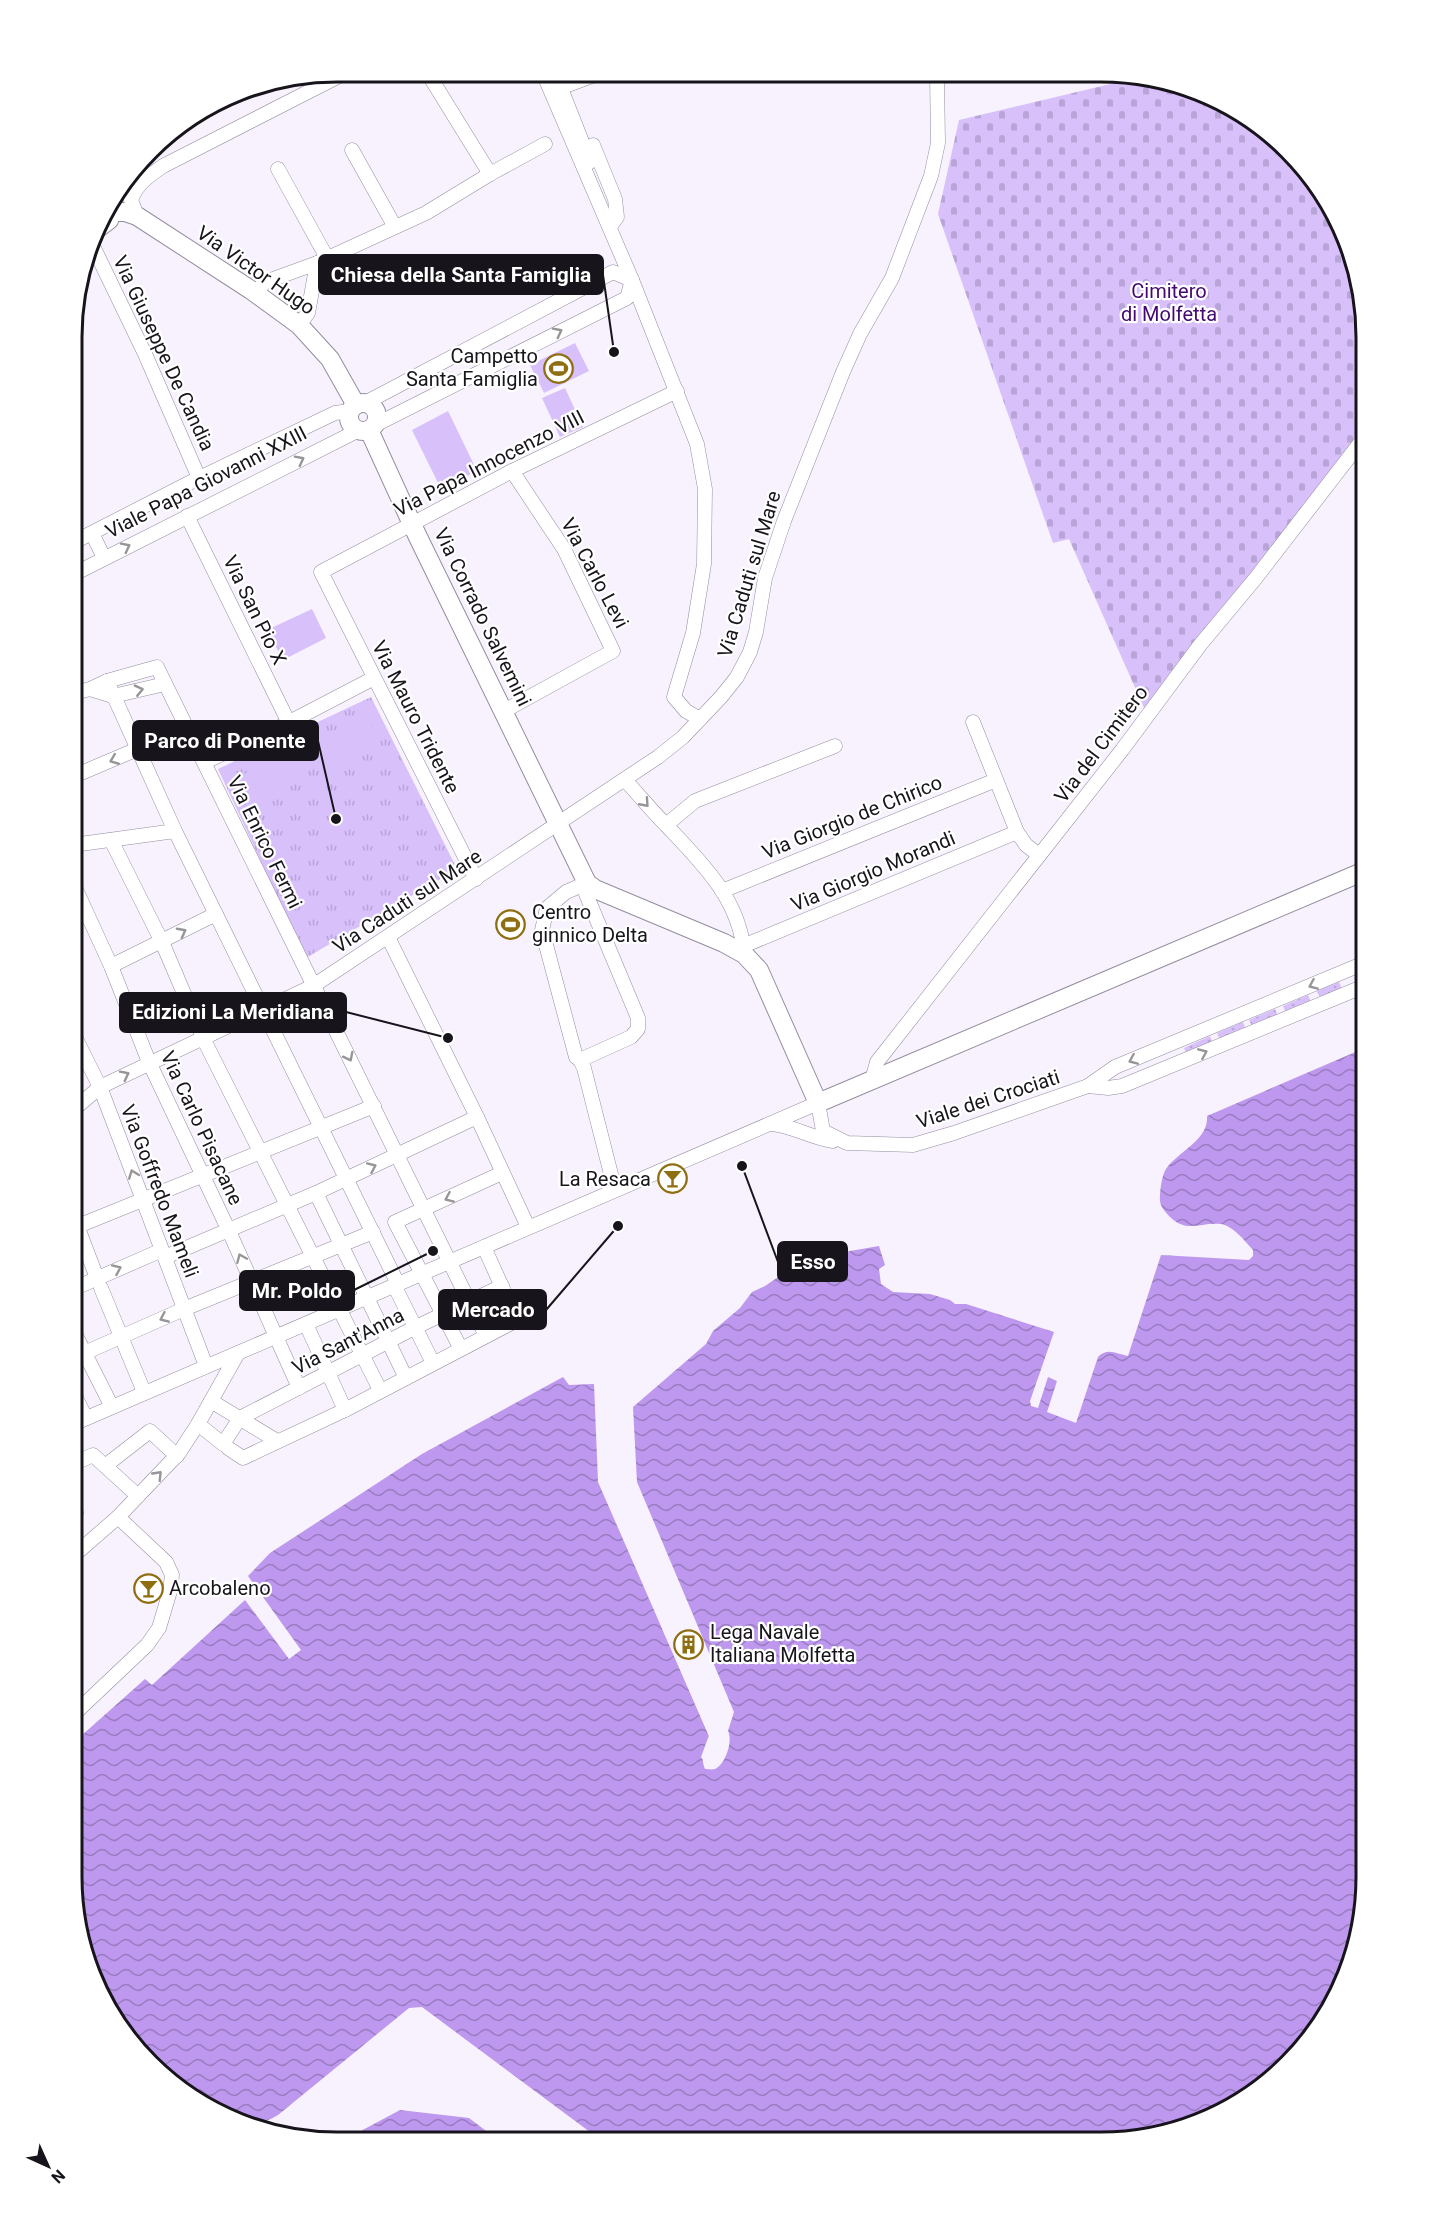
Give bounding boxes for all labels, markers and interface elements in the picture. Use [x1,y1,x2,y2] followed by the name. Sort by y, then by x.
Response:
[192,220,320,320] street label: Via Victor Hugo
[108,252,220,454] street label: Via Giuseppe De Candia
[319,255,603,294] callout: Chiesa della Santa Famiglia
[331,263,591,287] text: Chiesa della Santa Famiglia
[1121,279,1217,326] park label: Cimitero di Molfetta
[552,328,563,340] one-way arrow
[406,344,538,391] place label: Campetto Santa Famiglia
[543,352,575,384] sports icon: Campetto Santa Famiglia
[390,405,588,521] street label: Via Papa Innocenzo VIII
[101,421,311,543] street label: Viale Papa Giovanni XXIII
[294,455,305,467] one-way arrow
[712,488,786,660] street label: Via Caduti sul Mare
[556,514,634,632] street label: Via Carlo Levi
[429,524,537,710] street label: Via Corrado Salvemini
[120,543,130,554] one-way arrow
[218,551,292,669] street label: Via San Pio X
[367,637,465,797] street label: Via Mauro Tridente
[1049,681,1153,807] street label: Via del Cimitero
[134,684,144,697] one-way arrow
[133,721,318,760] callout: Parco di Ponente
[144,729,306,753] text: Parco di Ponente
[110,753,121,765] one-way arrow
[759,770,945,864] street label: Via Giorgio de Chirico
[222,772,308,912] street label: Via Enrico Fermi
[638,796,649,807] one-way arrow
[787,826,959,916] street label: Via Giorgio Morandi
[328,844,486,958] street label: Via Caduti sul Mare
[532,900,648,947] place label: Centro ginnico Delta
[495,908,527,940] sports icon: Centro ginnico Delta
[176,927,187,939] one-way arrow
[1308,978,1319,990] one-way arrow
[120,993,346,1032] callout: Edizioni La Meridiana
[132,1000,334,1024] text: Edizioni La Meridiana
[156,1047,248,1209] street label: Via Carlo Pisacane
[1196,1048,1207,1060] one-way arrow
[342,1050,353,1061] one-way arrow
[1128,1053,1139,1065] one-way arrow
[913,1065,1063,1133] street label: Viale dei Crociati
[118,1070,129,1082] one-way arrow
[116,1101,204,1281] street label: Via Goffredo Mameli
[366,1162,377,1174] one-way arrow
[656,1163,688,1195] bar icon: La Resaca
[559,1167,651,1191] place label: La Resaca
[128,1169,140,1180] one-way arrow
[445,1190,456,1202] one-way arrow
[778,1242,847,1281] callout: Esso
[790,1250,836,1274] text: Esso
[236,1254,248,1265] one-way arrow
[111,1265,122,1277] one-way arrow
[240,1271,354,1310] callout: Mr. Poldo
[252,1279,342,1303] text: Mr. Poldo
[439,1290,546,1329] callout: Mercado
[451,1298,535,1322] text: Mercado
[288,1303,408,1379] street label: Via Sant'Anna
[159,1311,170,1323] one-way arrow
[151,1471,162,1482] one-way arrow
[132,1572,164,1604] bar icon: Arcobaleno
[169,1576,271,1600] place label: Arcobaleno
[710,1620,855,1667] place label: Lega Navale Italiana Molfetta
[673,1628,705,1660] building icon: Lega Navale Italiana Molfetta
[18,2136,78,2196] north arrow
[48,2166,69,2187] text: N

